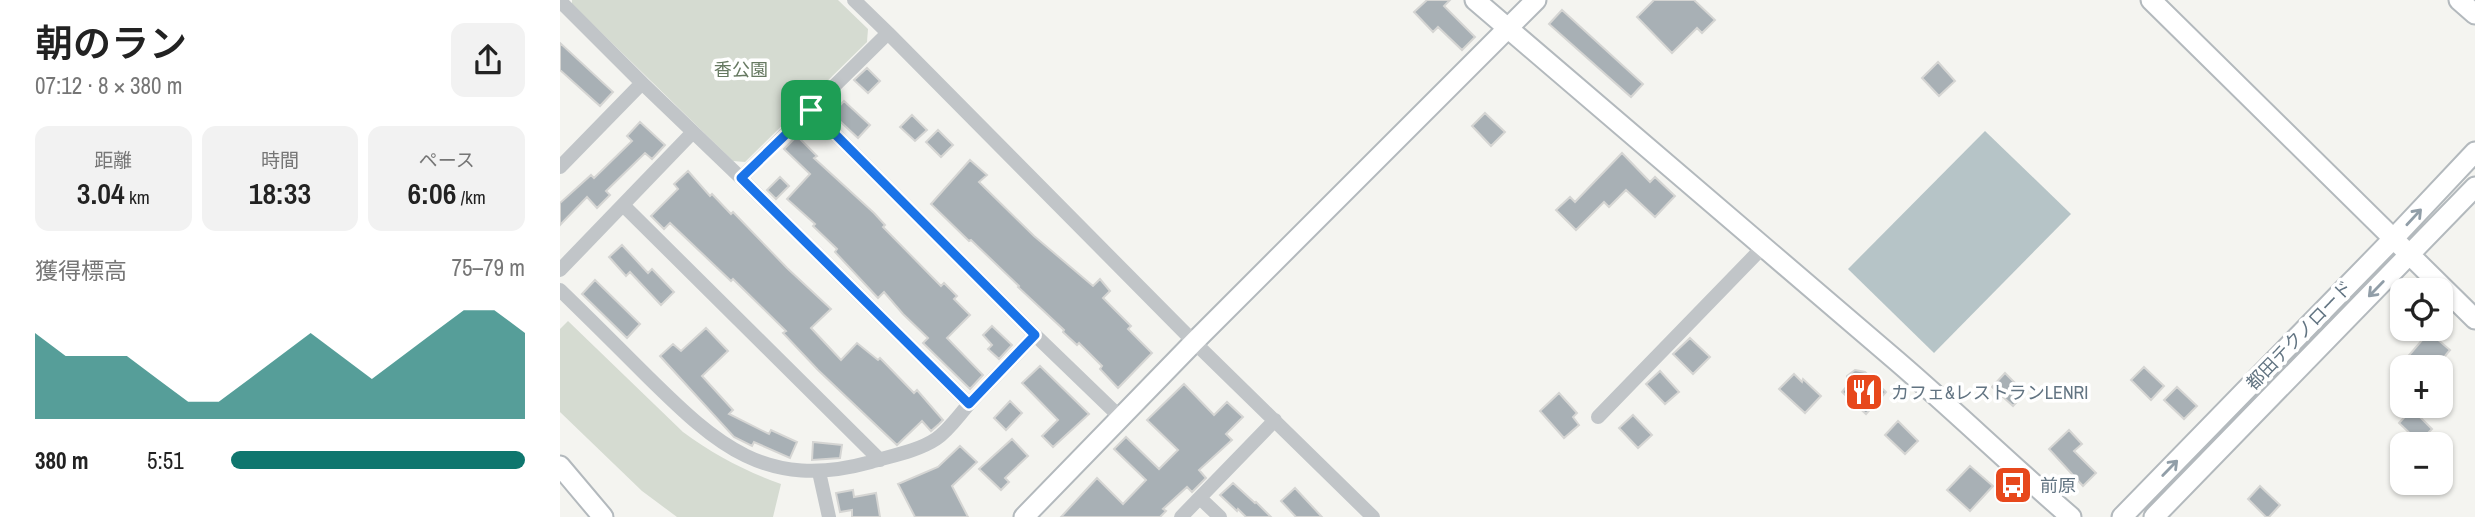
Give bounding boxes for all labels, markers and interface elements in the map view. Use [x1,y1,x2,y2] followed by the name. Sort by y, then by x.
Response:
[35,18,187,69] text: 朝のラン
[451,23,525,97] button: share
[714,57,768,82] park label: 香公園
[35,70,182,101] text: 07:12 · 8 × 380 m
[781,80,841,140] pin
[792,91,830,129] icon: arrive
[94,147,132,173] text: 距離
[261,147,299,173] text: 時間
[419,147,475,173] text: ペース
[77,173,125,213] text: 3.04
[249,173,311,213] text: 18:33
[408,173,456,213] text: 6:06
[125,184,150,210] text: km
[456,184,486,210] text: /km
[2405,209,2422,226] one-way arrow
[452,252,525,283] text: 75–79 m
[35,255,127,286] text: 獲得標高
[2240,275,2358,395] street label: 都田テクノロード
[2390,278,2453,495] map controls
[2390,278,2453,341] button: locate
[2368,280,2385,297] one-way arrow
[2390,355,2453,418] button: +
[1843,371,1885,413] restaurant icon: カフェ&レストランLENRI
[1891,380,2088,405] place label: カフェ&レストランLENRI
[2390,432,2453,495] button: −
[35,445,88,476] text: 380 m
[147,445,184,476] text: 5:51
[2161,460,2178,477] one-way arrow
[1992,464,2034,506] bus stop icon: 前原
[2040,473,2076,498] place label: 前原

